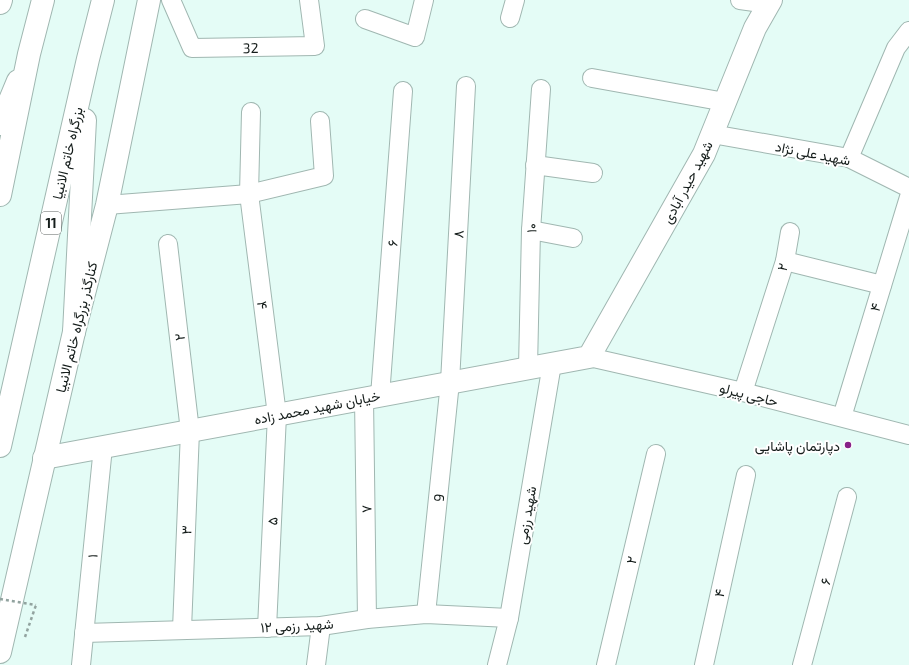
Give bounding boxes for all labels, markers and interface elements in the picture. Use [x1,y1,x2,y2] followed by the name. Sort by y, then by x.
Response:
[243,38,259,56] street label: 32
[48,105,87,201] street label: بزرگراه خاتم الانبیا
[774,137,852,170] street label: شهید علی نژاد
[658,138,717,227] street label: شهید حیدر آبادی
[41,212,61,234] road number: 11
[522,223,540,233] street label: ۱۰
[449,229,467,239] street label: ۸
[383,239,401,247] street label: ۶
[52,260,101,394] street label: کنارگذر بزرگراه خاتم الانبیا
[773,261,791,273] street label: ۲
[254,300,272,310] street label: ۴
[866,301,884,313] street label: ۴
[170,332,188,342] street label: ۲
[717,379,780,411] street label: حاجی پیرلو
[253,386,382,429] street label: خیابان شهید محمد زاده
[755,437,840,456] place label: دپارتمان پاشایی
[843,440,853,450] marker: دپارتمان پاشایی
[513,485,540,546] street label: شهید رزمی
[429,493,447,502] street label: 9
[357,505,375,513] street label: ۷
[263,516,281,526] street label: ۵
[177,525,195,535] street label: ۳
[83,553,101,559] street label: ۱
[622,555,640,565] street label: ۲
[816,575,834,586] street label: ۶
[710,587,728,599] street label: ۴
[260,615,334,636] street label: شهید رزمی ۱۲

